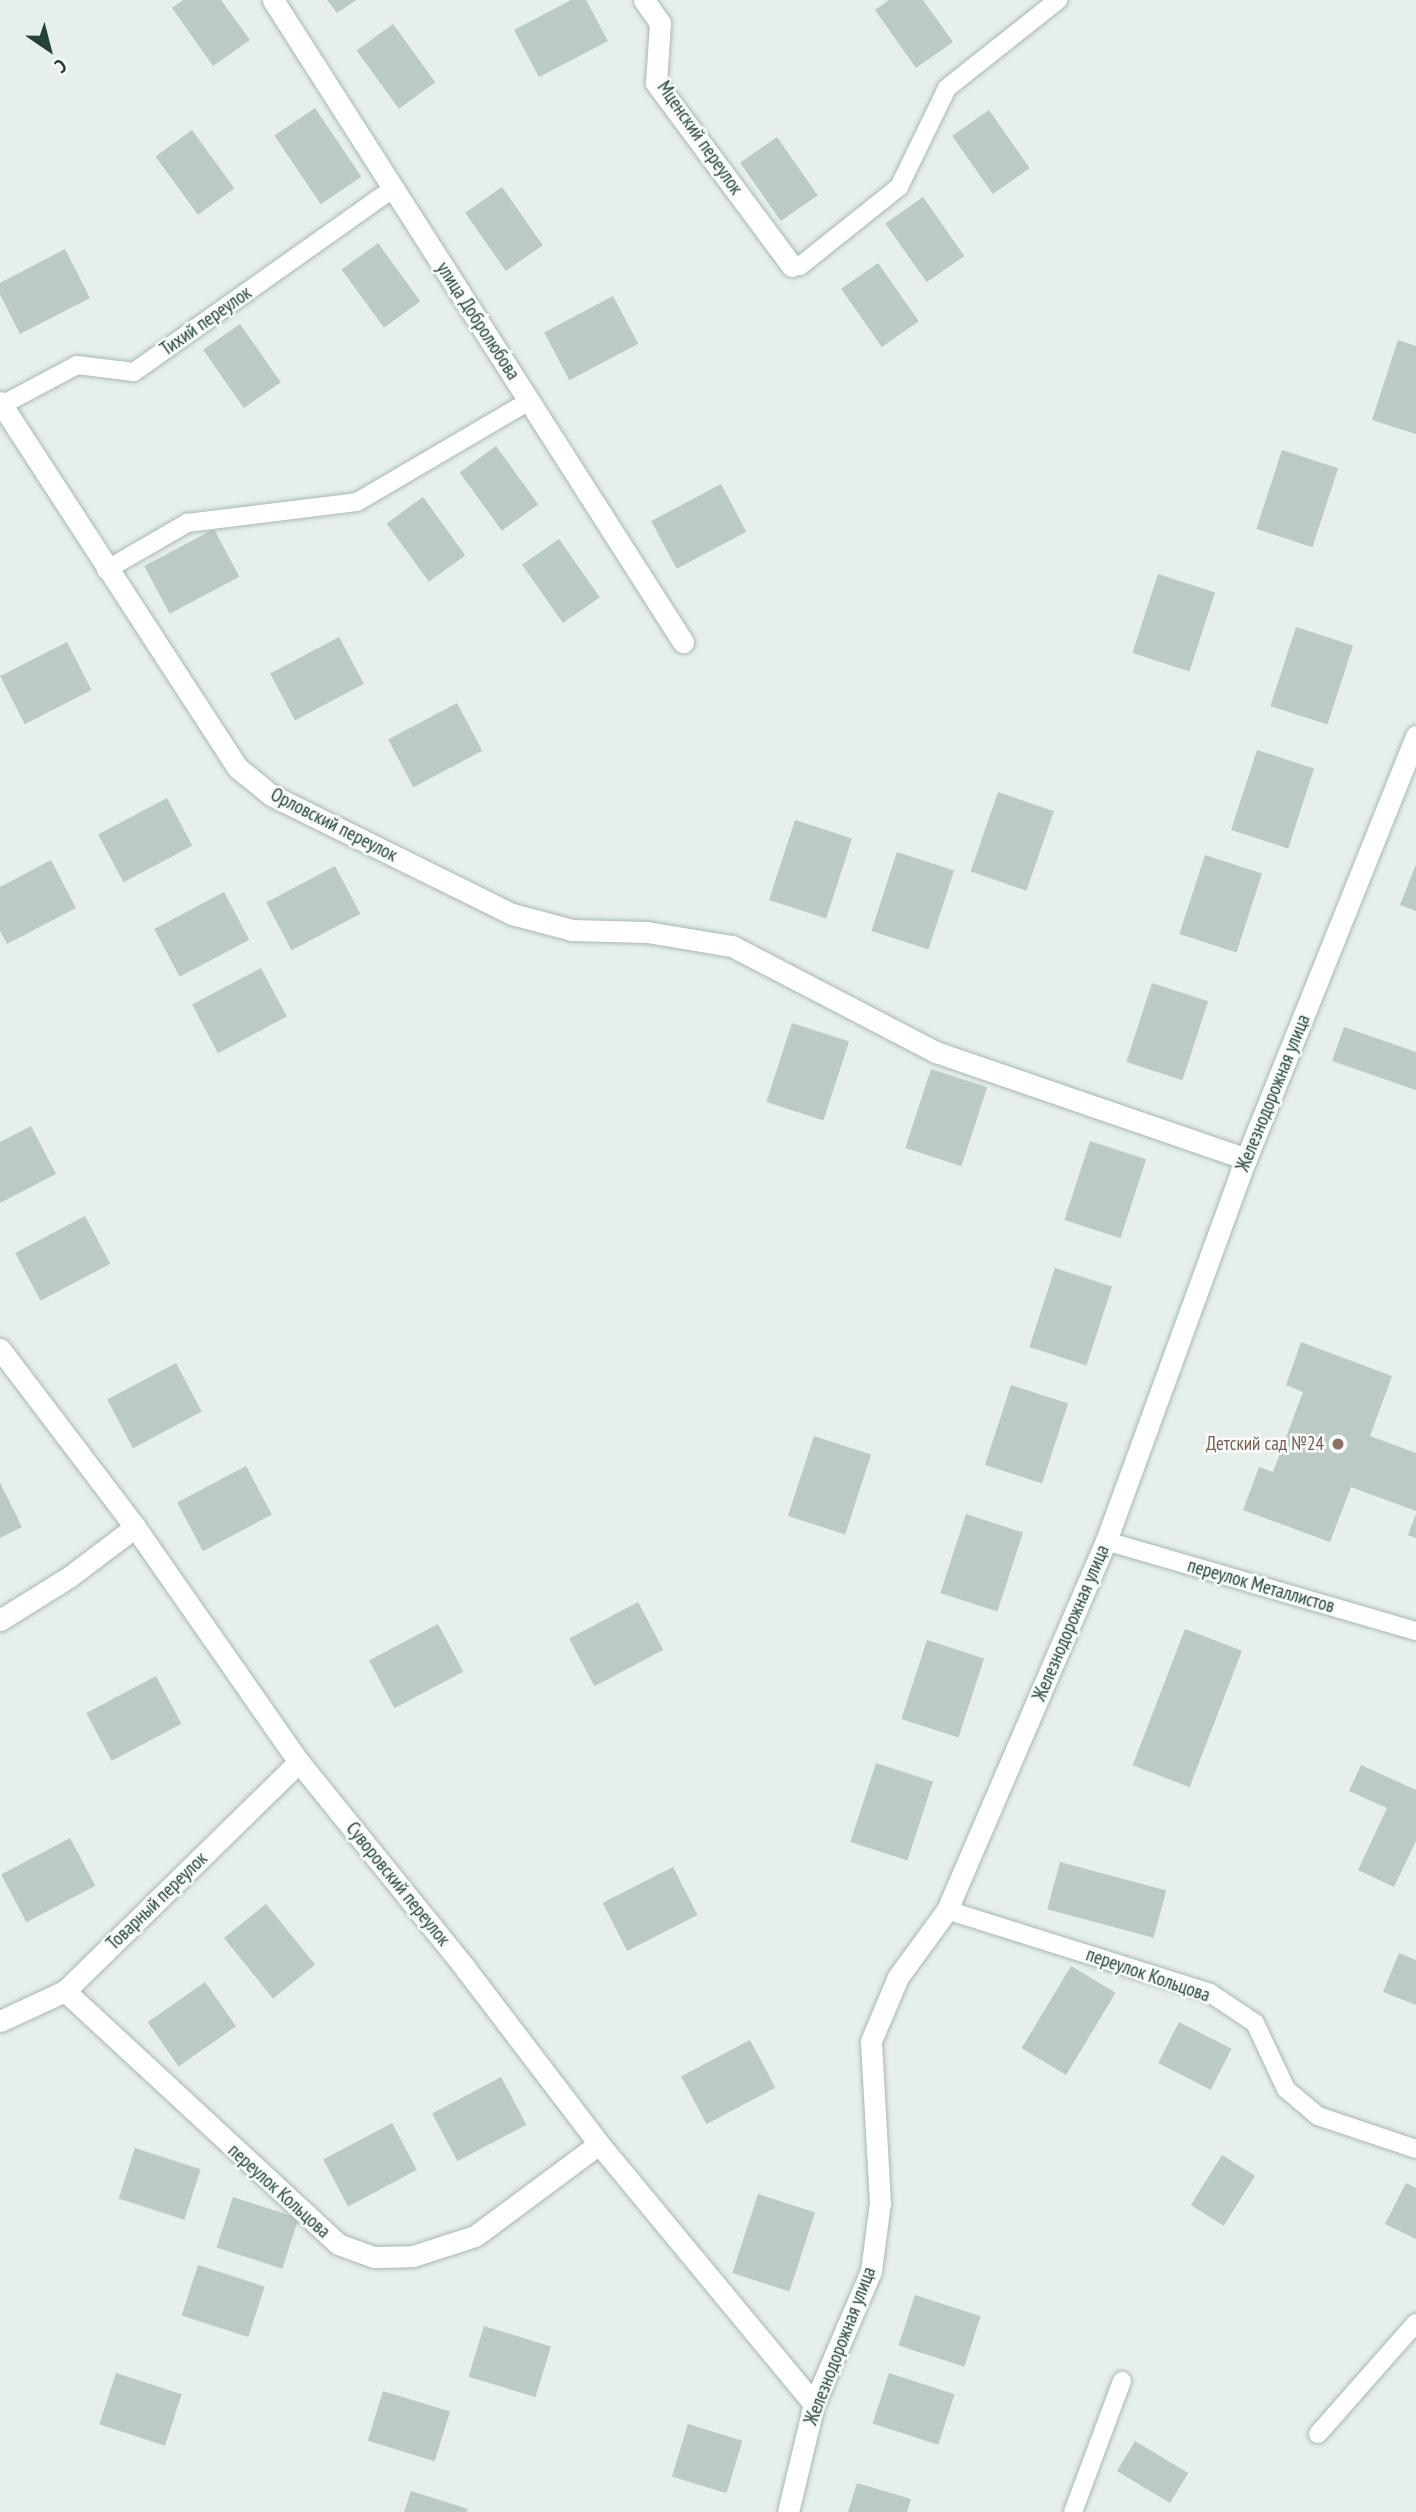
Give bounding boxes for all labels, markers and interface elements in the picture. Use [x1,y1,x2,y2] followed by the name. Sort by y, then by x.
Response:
[14,14,84,84] north arrow
[51,54,71,79] text: С
[652,77,748,199] street label: Мценский переулок
[431,258,525,384] street label: улица Добролюбова
[156,281,256,361] street label: Тихий переулок
[267,783,401,867] street label: Орловский переулок
[1231,1011,1315,1175] street label: Железнодорожная улица
[1206,1433,1324,1455] place label: Детский сад №24
[1330,1436,1346,1452] marker: Детский сад №24
[1028,1541,1114,1705] street label: Железнодорожная улица
[1185,1554,1337,1618] street label: переулок Металлистов
[341,1818,455,1950] street label: Суворовский переулок
[102,1847,212,1955] street label: Товарный переулок
[1083,1943,1213,2007] street label: переулок Кольцова
[223,2139,335,2243] street label: переулок Кольцова
[799,2264,881,2428] street label: Железнодорожная улица

